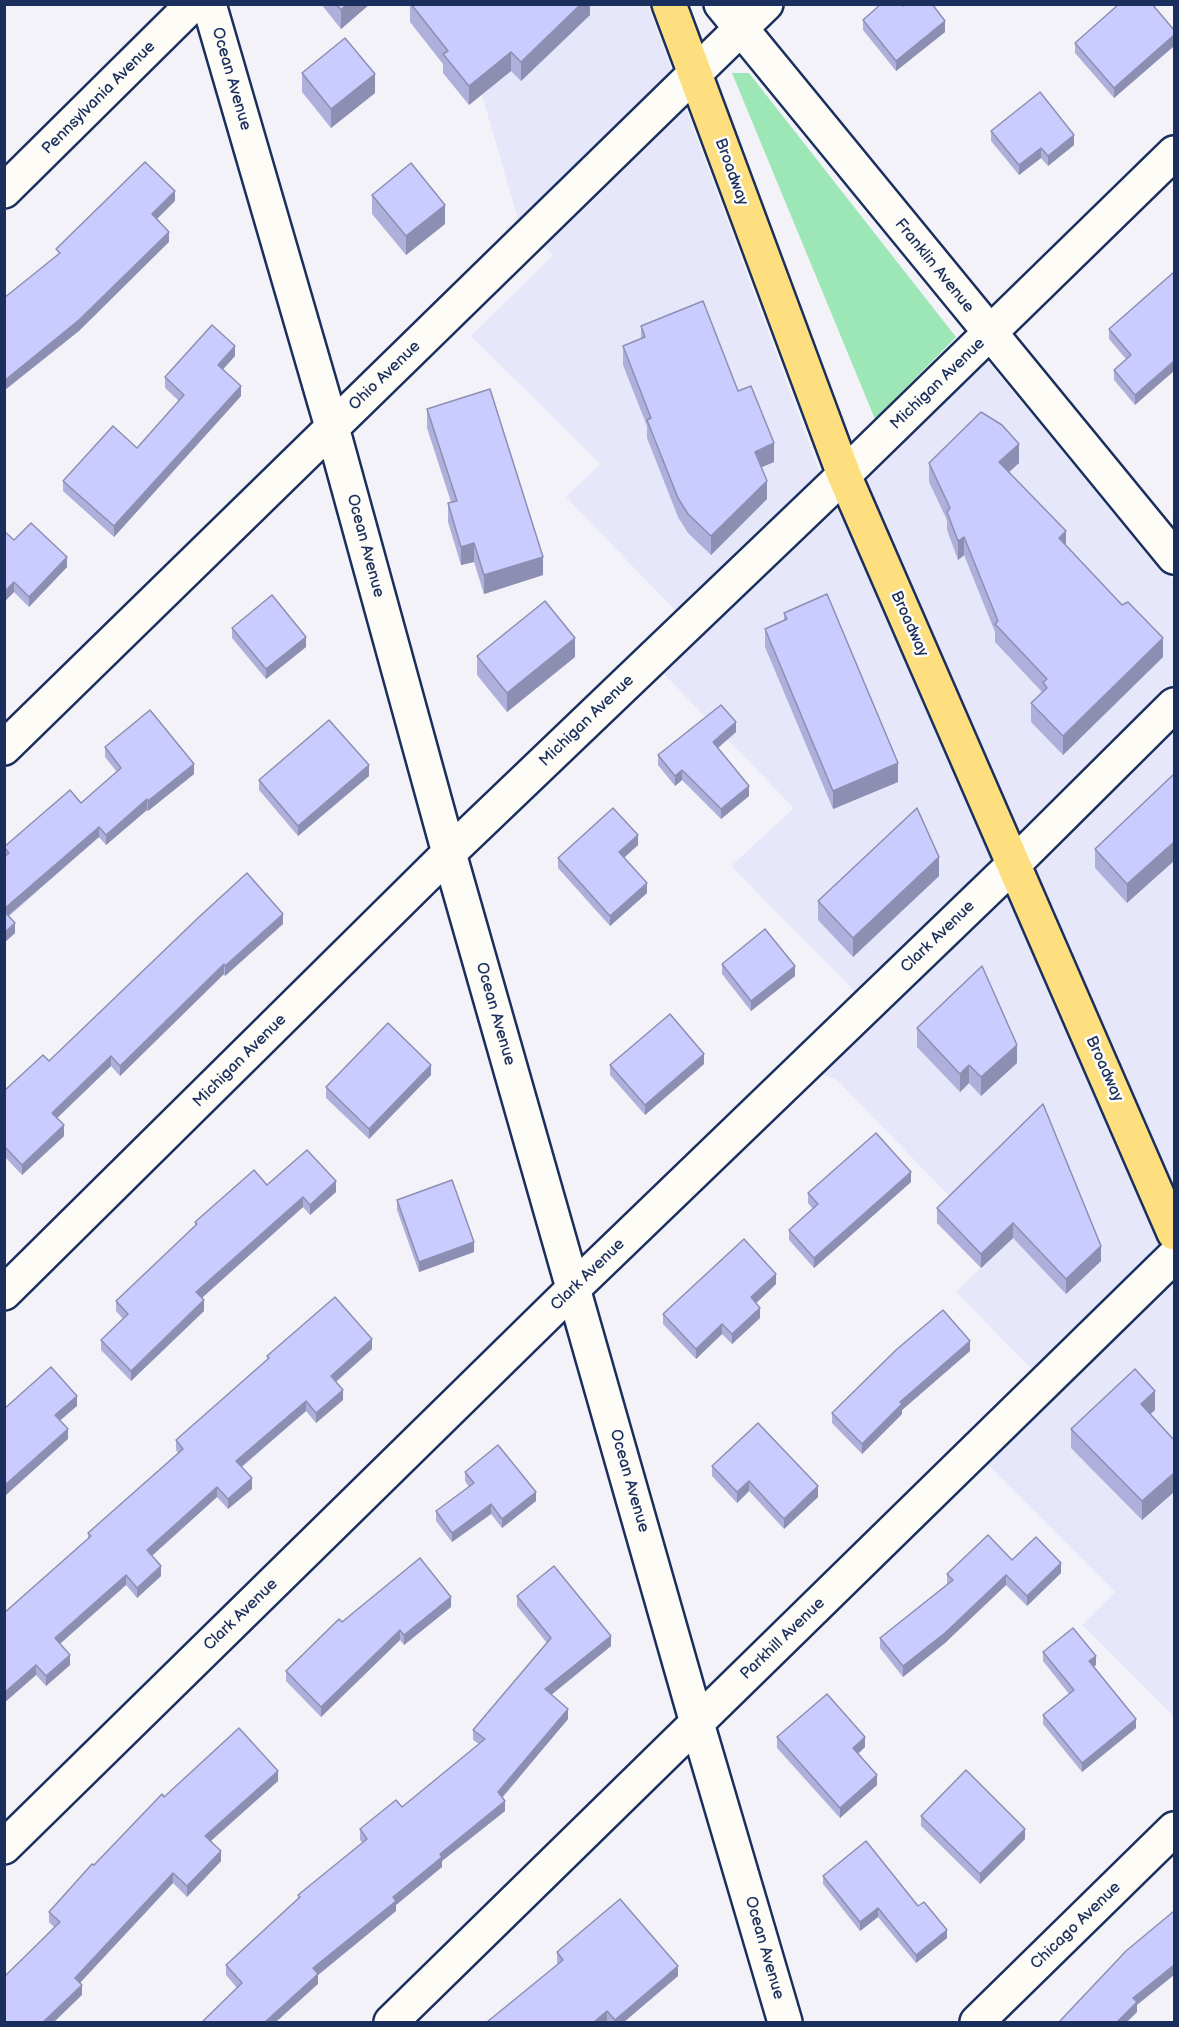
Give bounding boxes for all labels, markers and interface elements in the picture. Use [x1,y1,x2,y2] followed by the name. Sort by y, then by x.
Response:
[207,25,255,133] street label: Ocean Avenue
[38,37,160,159] street label: Pennsylvania Avenue
[710,136,752,208] street label: Broadway
[890,215,978,317] street label: Franklin Avenue
[887,334,989,434] street label: Michigan Avenue
[345,337,425,415] street label: Ohio Avenue
[342,492,388,600] street label: Ocean Avenue
[886,588,932,660] street label: Broadway
[536,671,638,771] street label: Michigan Avenue
[897,897,979,977] street label: Clark Avenue
[471,960,519,1068] street label: Ocean Avenue
[189,1010,291,1112] street label: Michigan Avenue
[1081,1033,1127,1105] street label: Broadway
[547,1235,629,1315] street label: Clark Avenue
[605,1427,653,1535] street label: Ocean Avenue
[200,1575,282,1655] street label: Clark Avenue
[737,1594,829,1684] street label: Parkhill Avenue
[1027,1878,1125,1974] street label: Chicago Avenue
[740,1894,788,2002] street label: Ocean Avenue

